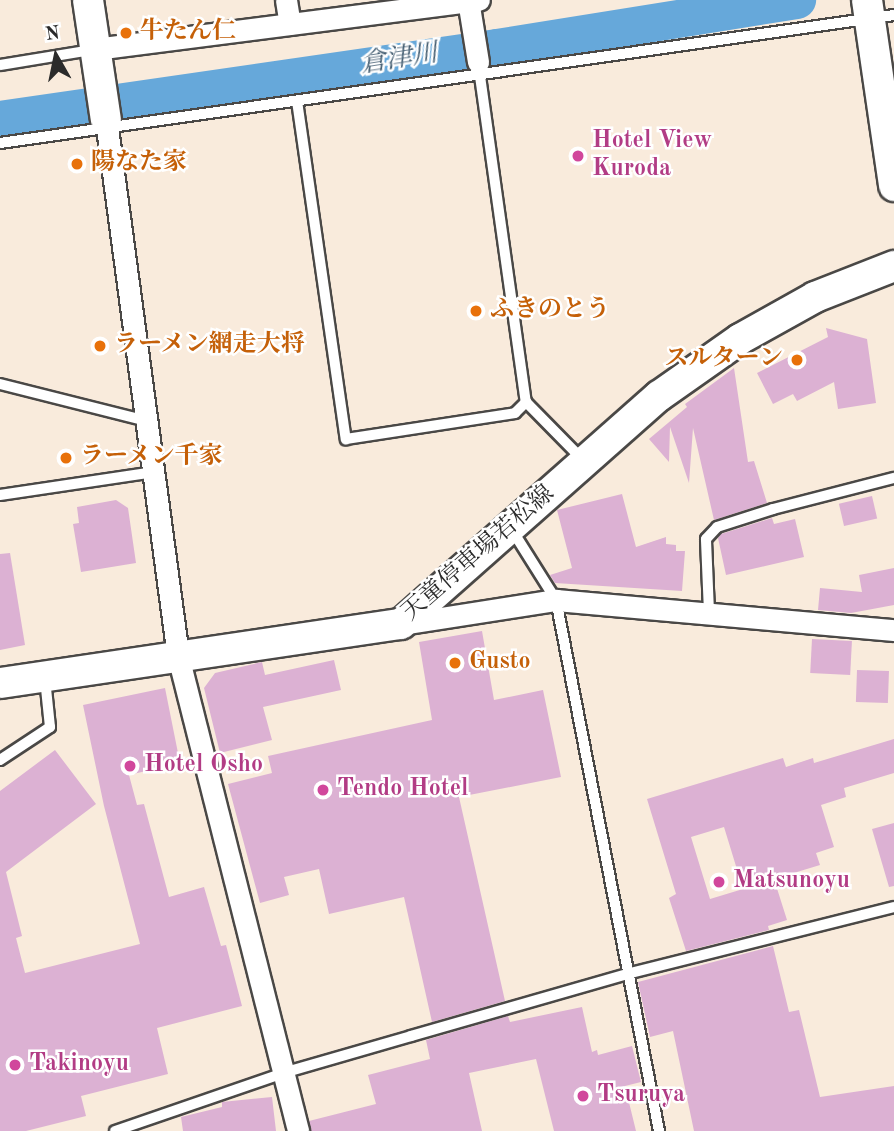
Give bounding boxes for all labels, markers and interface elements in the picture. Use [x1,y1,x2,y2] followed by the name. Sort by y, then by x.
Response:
[140,19,236,47] place label: 牛たん仁
[21,21,91,91] north arrow
[44,24,61,45] text: N
[118,25,134,41] marker: 牛たん仁
[358,38,440,82] water label: 倉津川
[592,128,712,184] place label: Hotel View Kuroda
[570,148,586,164] marker: Hotel View Kuroda
[91,150,187,178] place label: 陽なた家
[69,156,85,172] marker: 陽なた家
[490,297,610,325] place label: ふきのとう
[468,303,484,319] marker: ふきのとう
[114,332,306,360] place label: ラーメン網走大将
[92,338,108,354] marker: ラーメン網走大将
[663,346,783,374] place label: スルターン
[789,352,805,368] marker: スルターン
[80,444,224,472] place label: ラーメン千家
[58,450,74,466] marker: ラーメン千家
[397,480,561,628] street label: 天童停車場若松線
[469,649,531,677] place label: Gusto
[447,655,463,671] marker: Gusto
[144,752,263,780] place label: Hotel Osho
[122,758,138,774] marker: Hotel Osho
[337,776,468,804] place label: Tendo Hotel
[315,782,331,798] marker: Tendo Hotel
[733,868,850,896] place label: Matsunoyu
[711,874,727,890] marker: Matsunoyu
[29,1051,129,1079] place label: Takinoyu
[7,1057,23,1073] marker: Takinoyu
[597,1082,685,1110] place label: Tsuruya
[575,1088,591,1104] marker: Tsuruya

